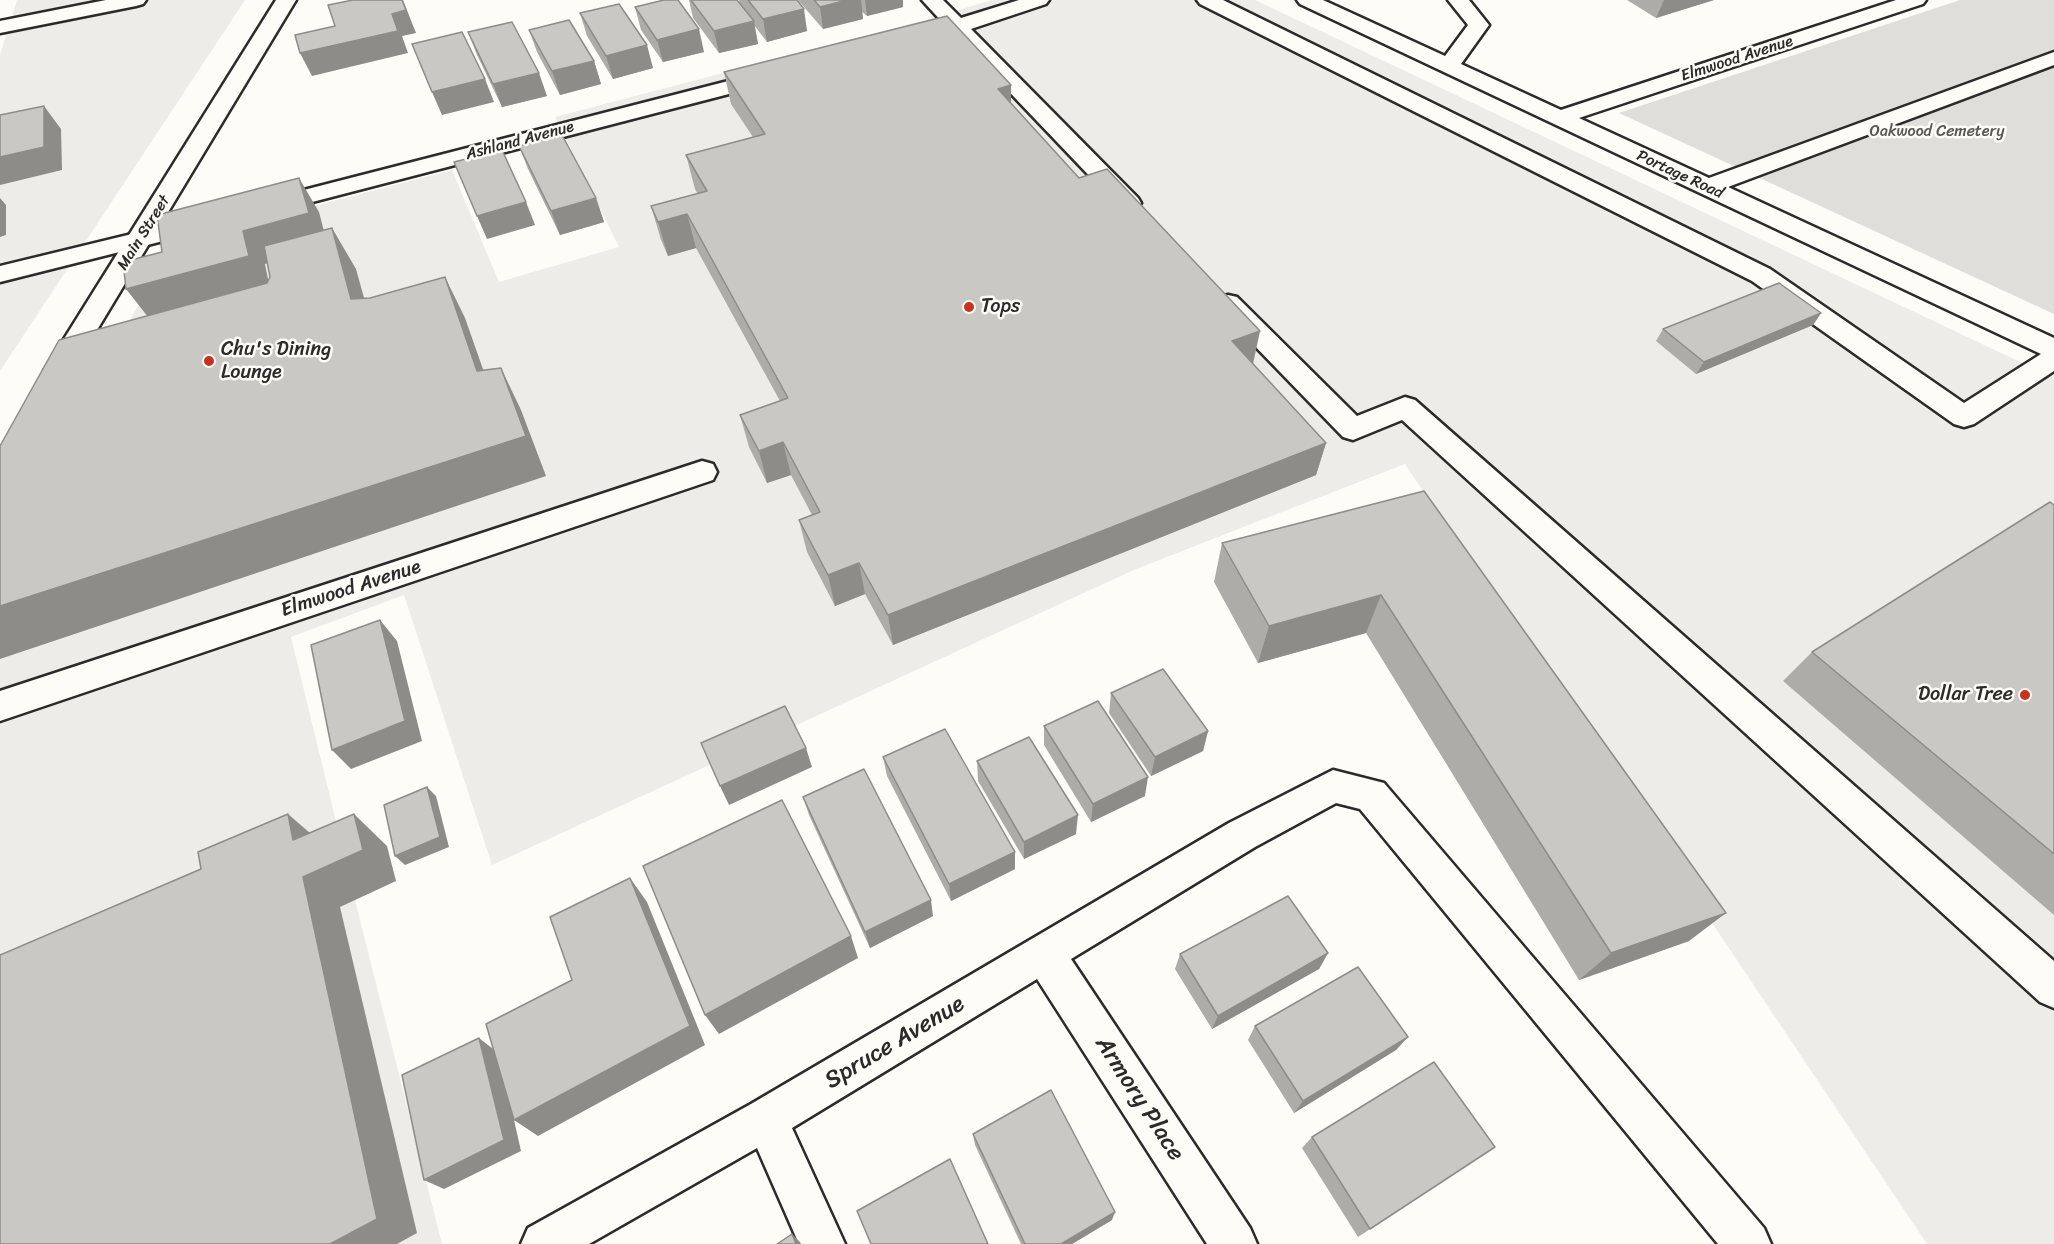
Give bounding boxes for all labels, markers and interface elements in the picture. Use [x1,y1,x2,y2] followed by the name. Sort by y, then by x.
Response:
[1679,32,1795,86] street label: Elmwood Avenue
[464,117,576,165] street label: Ashland Avenue
[1870,122,2004,142] park label: Oakwood Cemetery
[1633,147,1727,203] street label: Portage Road
[113,192,175,274] street label: Main Street
[981,295,1020,319] place label: Tops
[962,300,976,314] marker: Tops
[221,338,331,385] place label: Chu's Dining Lounge
[202,354,216,368] marker: Chu's Dining Lounge
[278,555,424,623] street label: Elmwood Avenue
[1918,683,2013,707] place label: Dollar Tree
[2018,688,2032,702] marker: Dollar Tree
[820,990,970,1096] street label: Spruce Avenue
[1088,1031,1190,1167] street label: Armory Place

